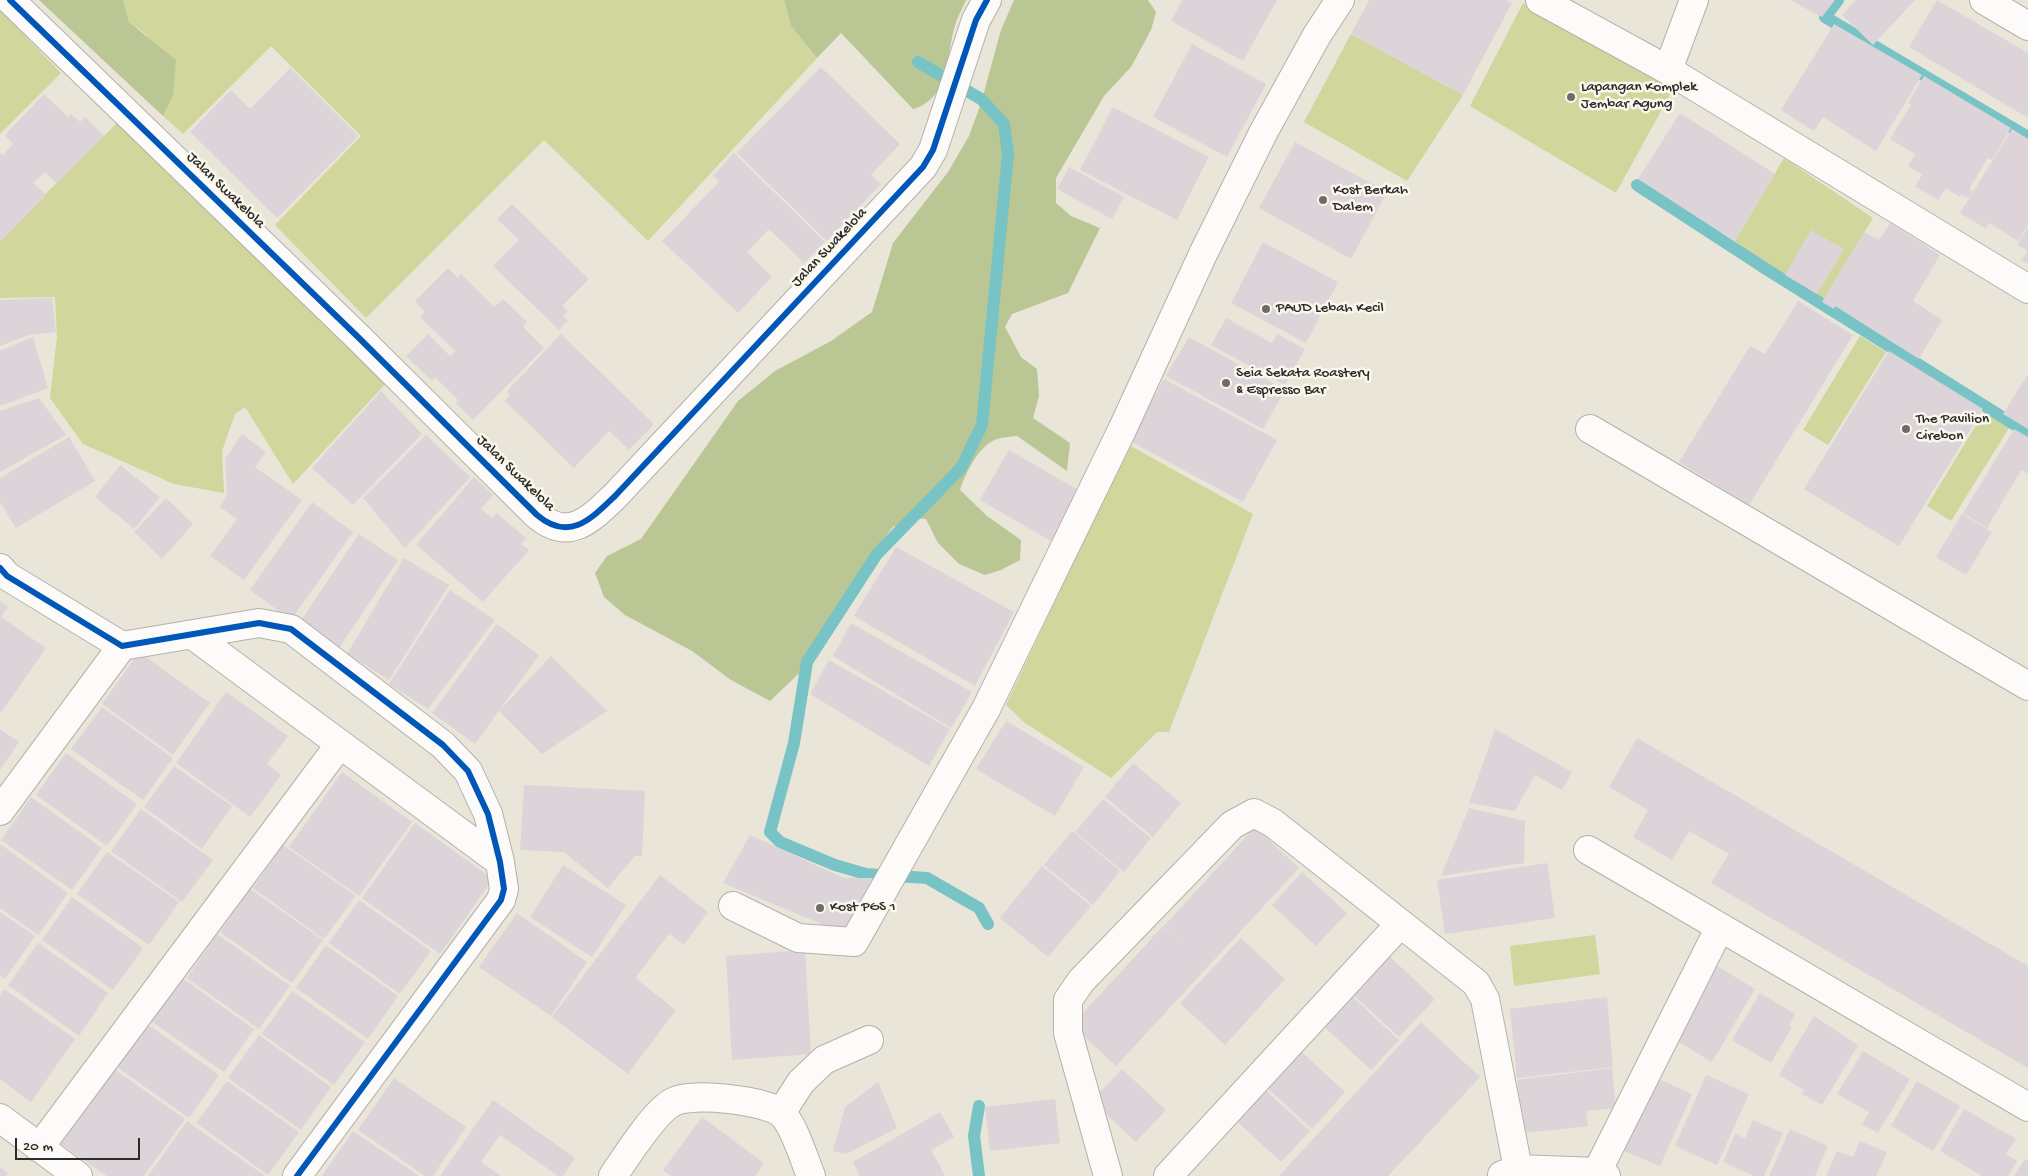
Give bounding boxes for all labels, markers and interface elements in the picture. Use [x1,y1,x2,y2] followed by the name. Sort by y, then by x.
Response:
[1581,79,1697,114] place label: Lapangan Komplek Jembar Agung
[1565,91,1577,103] marker: Lapangan Komplek Jembar Agung
[182,149,268,233] street label: Jalan Swakelola
[1333,182,1408,217] place label: Kost Berkah Dalem
[1317,194,1329,206] marker: Kost Berkah Dalem
[788,204,872,292] street label: Jalan Swakelola
[1276,300,1384,318] place label: PAUD Lebah Kecil
[1260,303,1272,315] marker: PAUD Lebah Kecil
[1236,365,1370,400] place label: Seia Sekata Roastery & Espresso Bar
[1220,377,1232,389] marker: Seia Sekata Roastery & Espresso Bar
[1916,411,1989,446] place label: The Pavilion Cirebon
[1900,423,1912,435] marker: The Pavilion Cirebon
[472,432,558,516] street label: Jalan Swakelola
[830,899,896,917] place label: Kost PGS 1
[814,902,826,914] marker: Kost PGS 1
[18,1128,142,1160] scale bar
[23,1138,53,1156] text: 20 m

